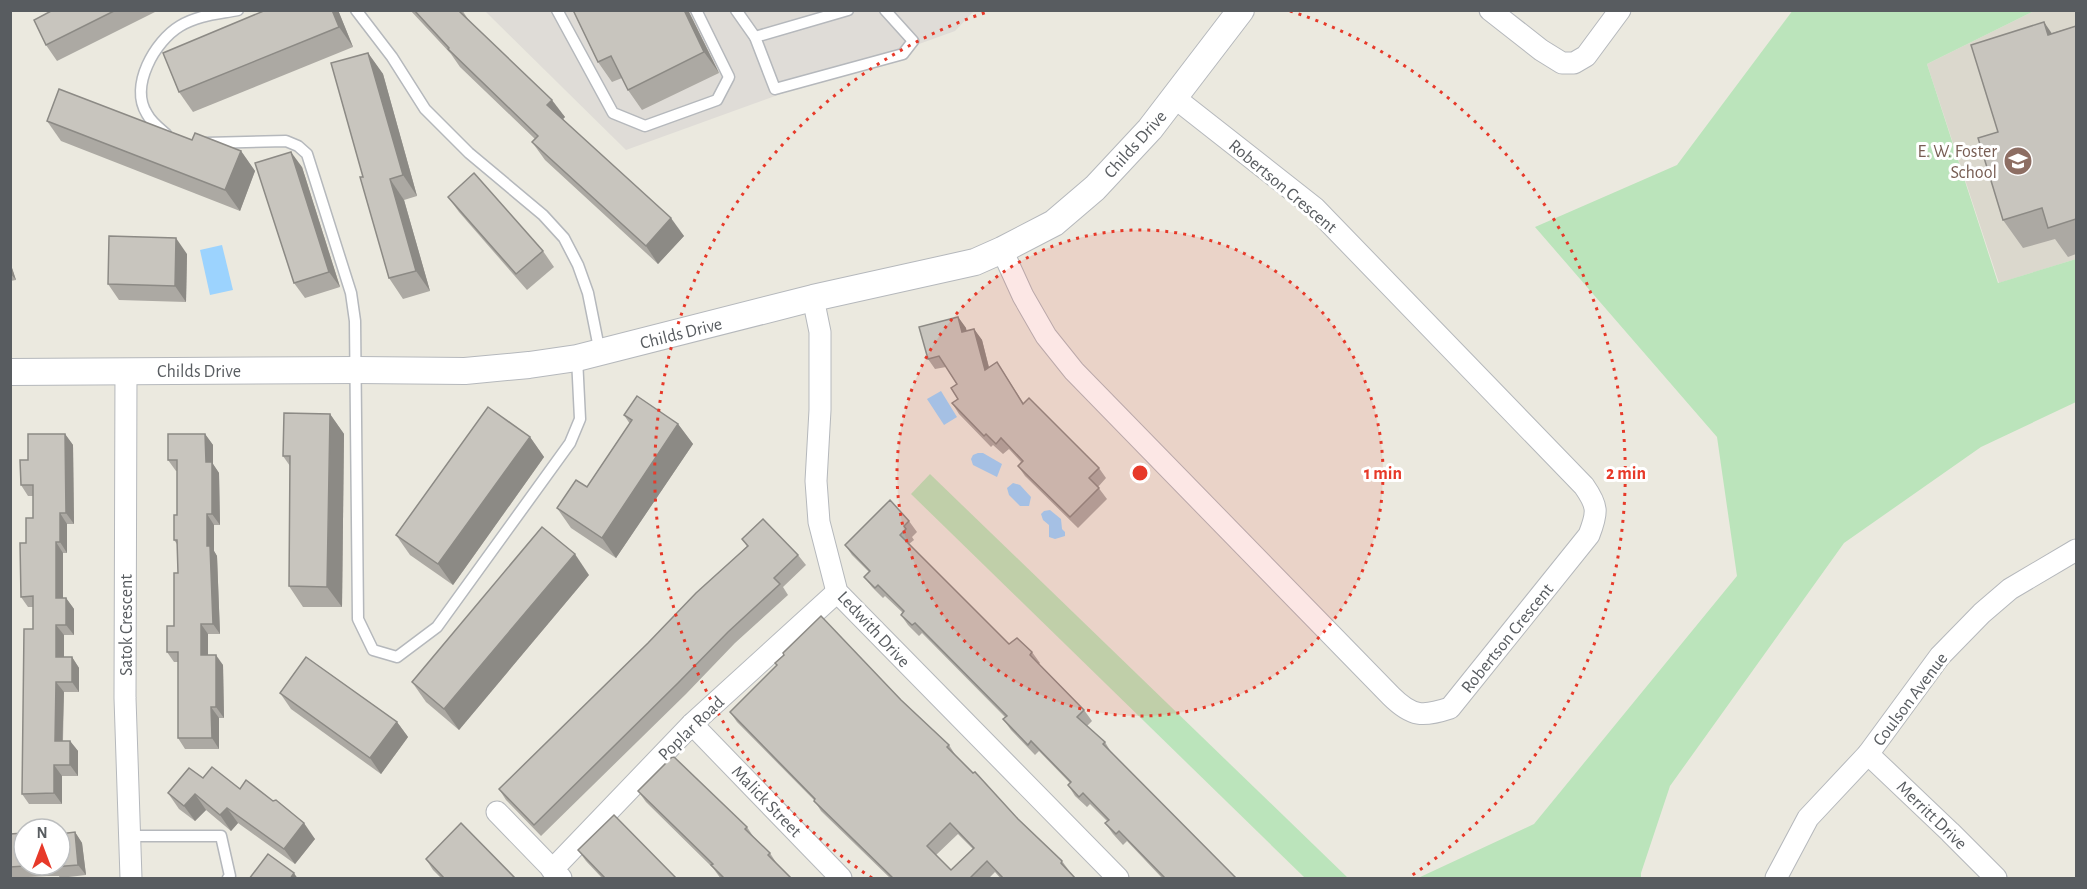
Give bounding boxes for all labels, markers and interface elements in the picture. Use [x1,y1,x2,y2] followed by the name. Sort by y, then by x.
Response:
[1101,107,1171,182] street label: Childs Drive
[1225,137,1340,237] street label: Robertson Crescent
[1917,143,1997,182] place label: E. W. Foster School
[2002,145,2034,177] school or university icon: E. W. Foster School
[638,315,724,353] street label: Childs Drive
[157,363,241,381] street label: Childs Drive
[1130,463,1150,483] centre of rings
[1364,465,1402,483] text: 1 min
[1606,465,1646,483] text: 2 min
[118,574,136,676] street label: Satok Crescent
[1458,580,1557,697] street label: Robertson Crescent
[834,588,913,671] street label: Ledwith Drive
[1870,650,1952,750] street label: Coulson Avenue
[655,693,728,764] street label: Poplar Road
[728,762,805,841] street label: Malick Street
[1893,778,1970,853] street label: Merritt Drive
[12,817,72,877] north arrow
[36,825,48,841] text: N

